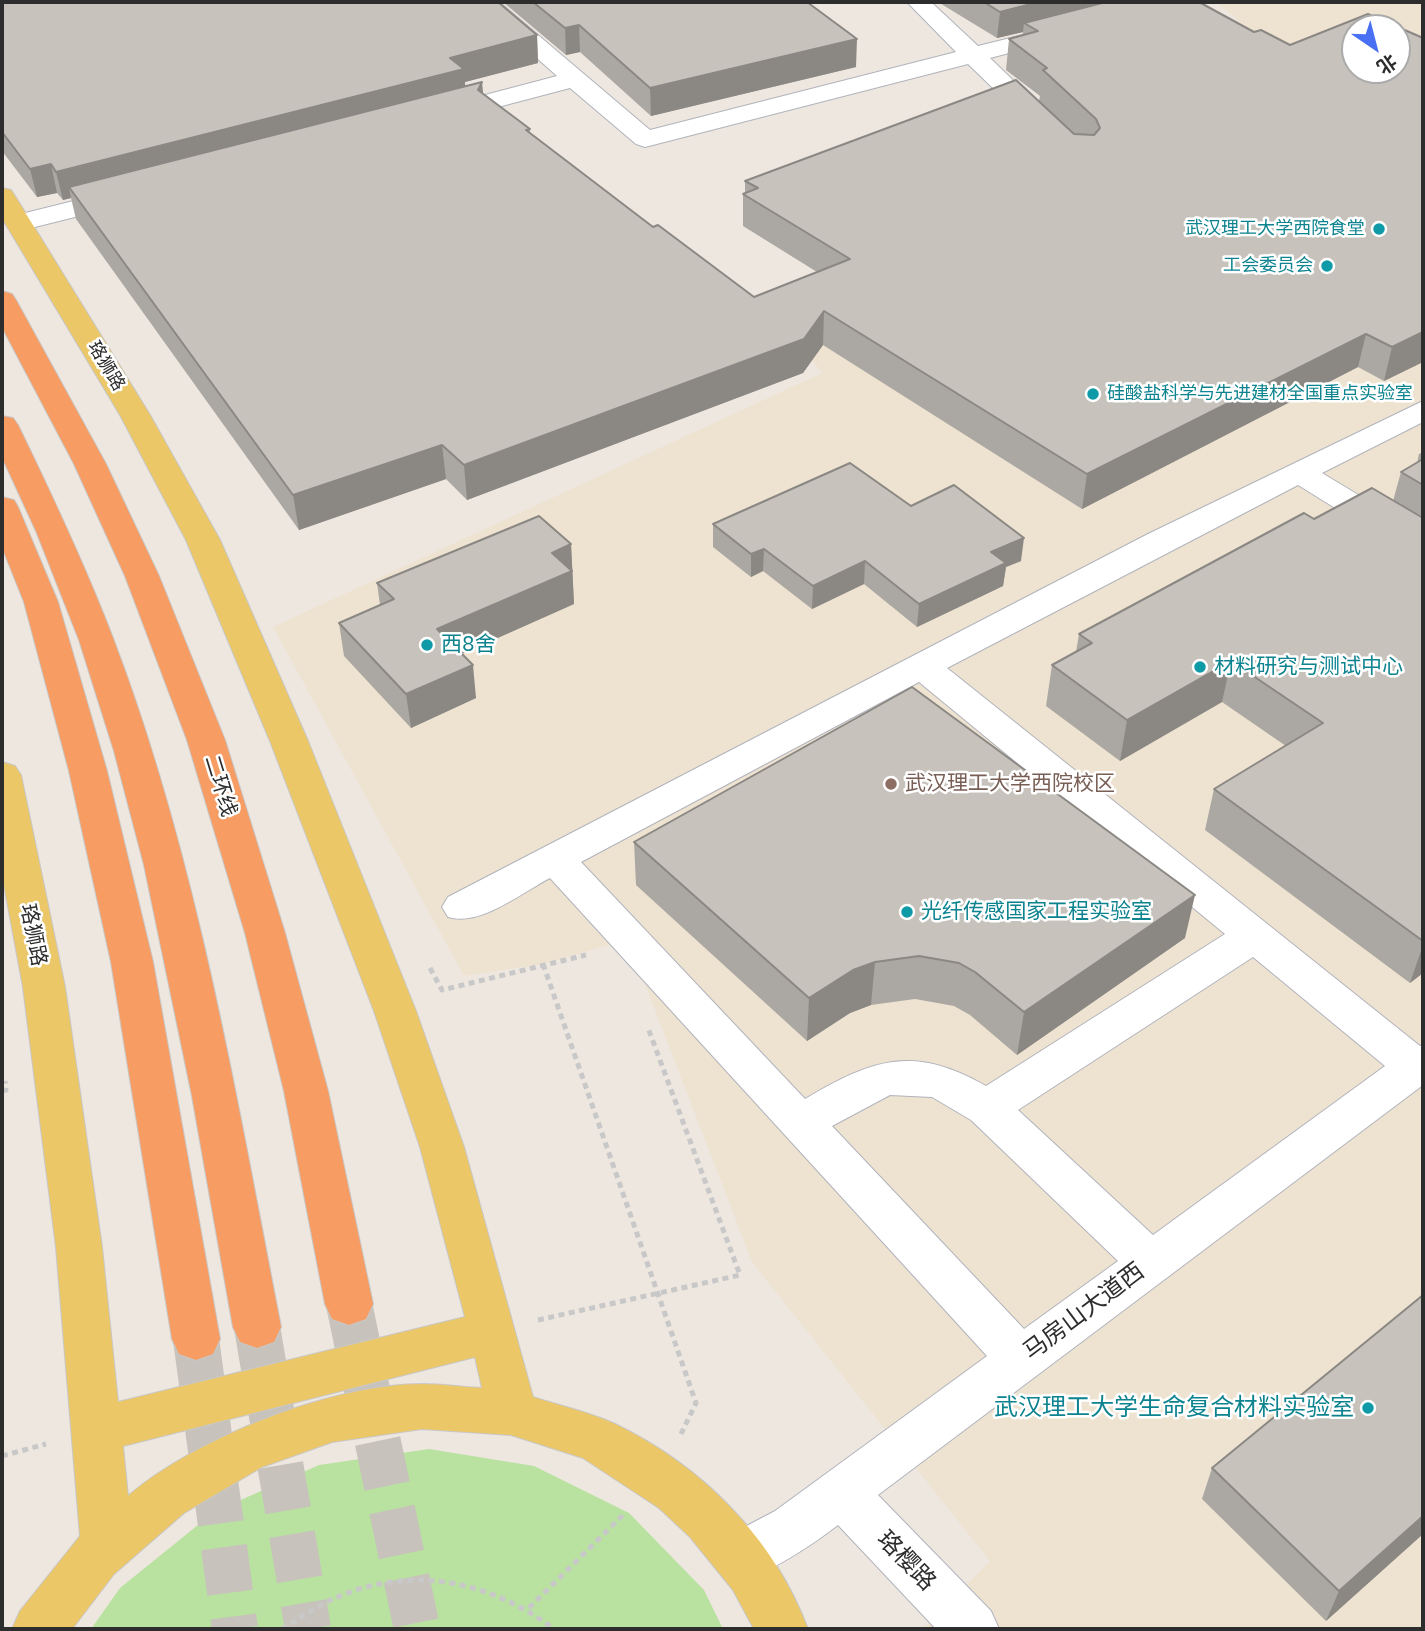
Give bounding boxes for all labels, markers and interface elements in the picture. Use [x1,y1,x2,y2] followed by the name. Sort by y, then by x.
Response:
[1341,14,1411,84] north arrow
[1372,49,1402,80] text: 北
[1185,218,1365,240] place label: 武汉理工大学西院食堂
[1371,221,1387,237] marker: 武汉理工大学西院食堂
[1223,255,1313,277] place label: 工会委员会
[1319,258,1335,274] marker: 工会委员会
[83,337,129,395] street label: 珞狮路
[1107,383,1413,405] place label: 硅酸盐科学与先进建材全国重点实验室
[1085,386,1101,402] marker: 硅酸盐科学与先进建材全国重点实验室
[441,632,496,658] place label: 西8舍
[419,637,435,653] marker: 西8舍
[1214,654,1403,680] place label: 材料研究与测试中心
[1192,659,1208,675] marker: 材料研究与测试中心
[199,752,241,820] street label: 二环线
[905,771,1115,797] place label: 武汉理工大学西院校区
[883,776,899,792] marker: 武汉理工大学西院校区
[921,899,1152,925] place label: 光纤传感国家工程实验室
[15,902,51,968] street label: 珞狮路
[899,904,915,920] marker: 光纤传感国家工程实验室
[1018,1257,1150,1367] street label: 马房山大道西
[994,1394,1354,1422] place label: 武汉理工大学生命复合材料实验室
[1360,1400,1376,1416] marker: 武汉理工大学生命复合材料实验室
[871,1525,941,1597] street label: 珞樱路

